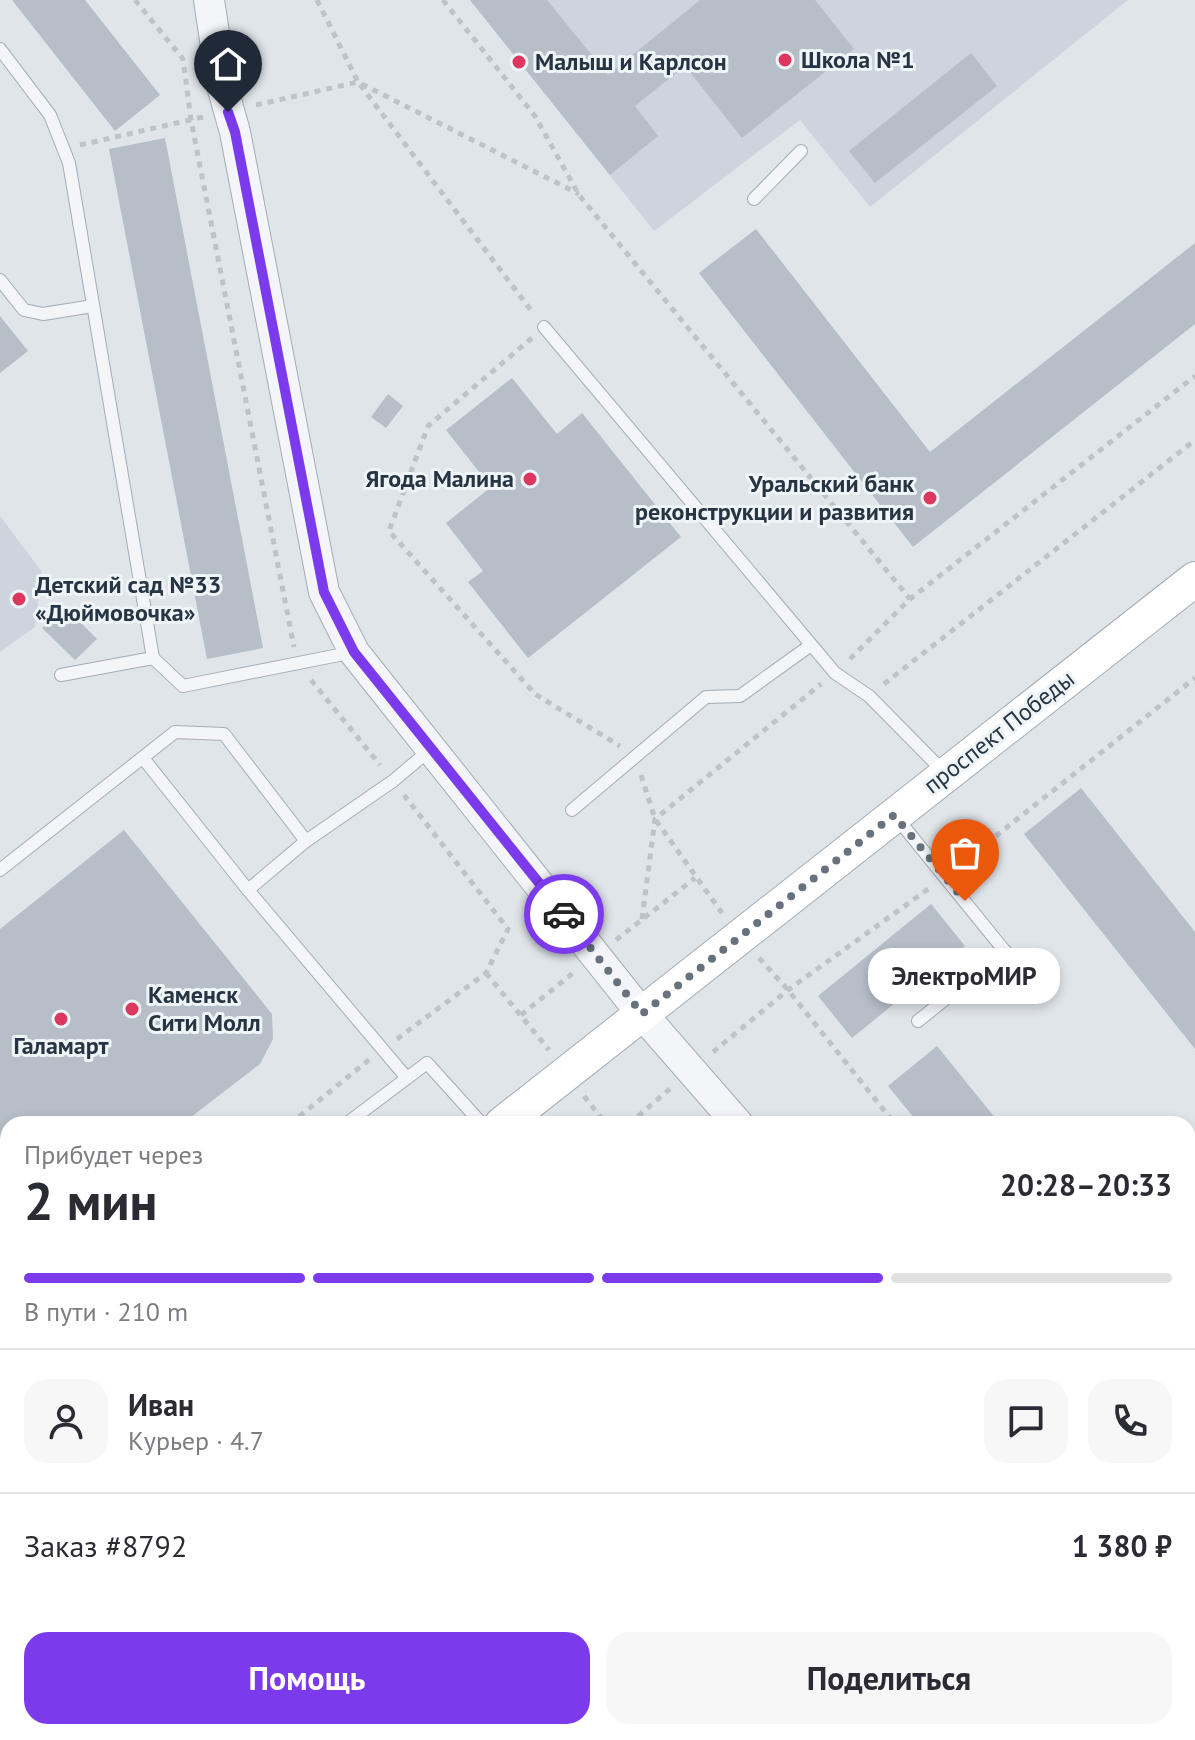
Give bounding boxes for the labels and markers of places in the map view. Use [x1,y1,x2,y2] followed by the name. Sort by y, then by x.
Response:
[194,30,262,112] pin
[801,44,915,75] place label: Школа №1
[535,46,727,77] place label: Малыш и Карлсон
[776,51,794,69] marker: Школа №1
[510,53,528,71] marker: Малыш и Карлсон
[365,463,514,494] place label: Ягода Малина
[635,468,914,527] place label: Уральский банк реконструкции и развития
[521,470,539,488] marker: Ягода Малина
[921,489,939,507] marker: Уральский банк реконструкции и развития
[35,569,221,628] place label: Детский сад №33 «Дюймовочка»
[10,590,28,608] marker: Детский сад №33 «Дюймовочка»
[931,819,999,901] pin
[869,949,1061,1005] callout: ЭлектроМИР
[148,979,261,1038] place label: Каменск Сити Молл
[123,1000,141,1018] marker: Каменск Сити Молл
[52,1010,70,1028] marker: Галамарт
[14,1030,109,1061] place label: Галамарт

